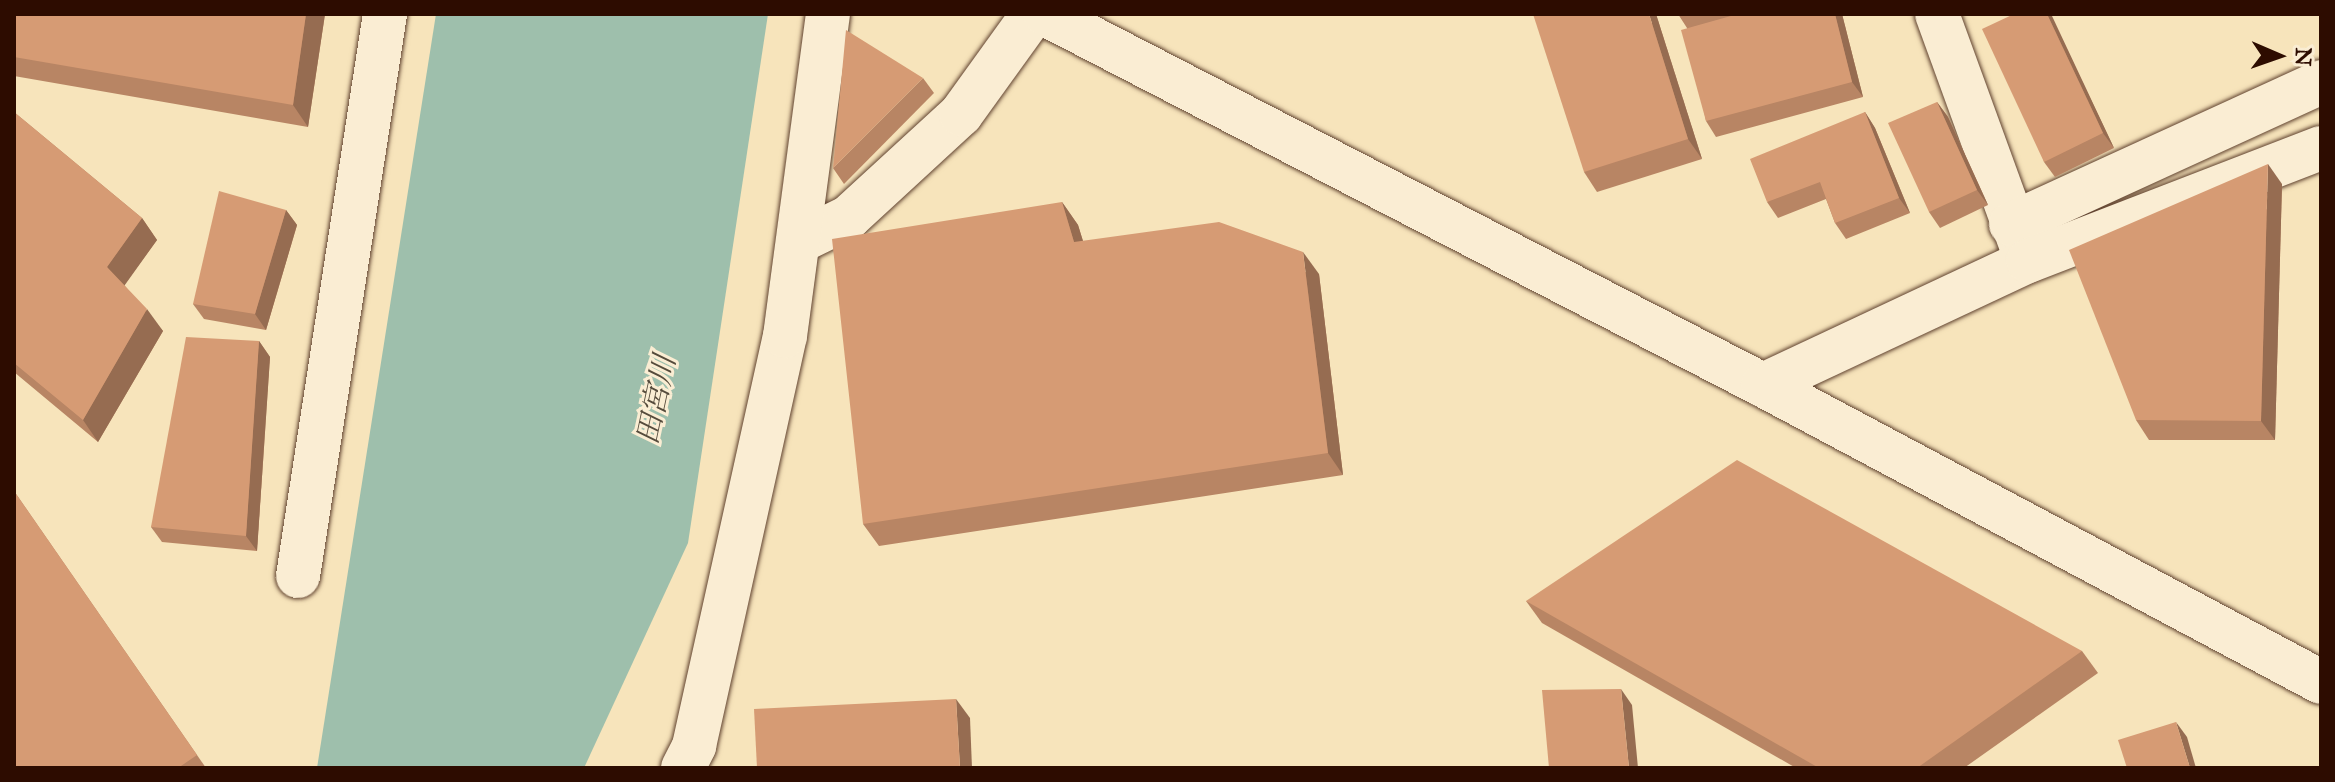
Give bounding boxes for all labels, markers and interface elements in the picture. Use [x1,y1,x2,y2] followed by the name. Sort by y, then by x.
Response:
[2239,16,2319,96] north arrow
[2290,47,2317,67] text: N
[629,352,683,448] water label: 田宮川

